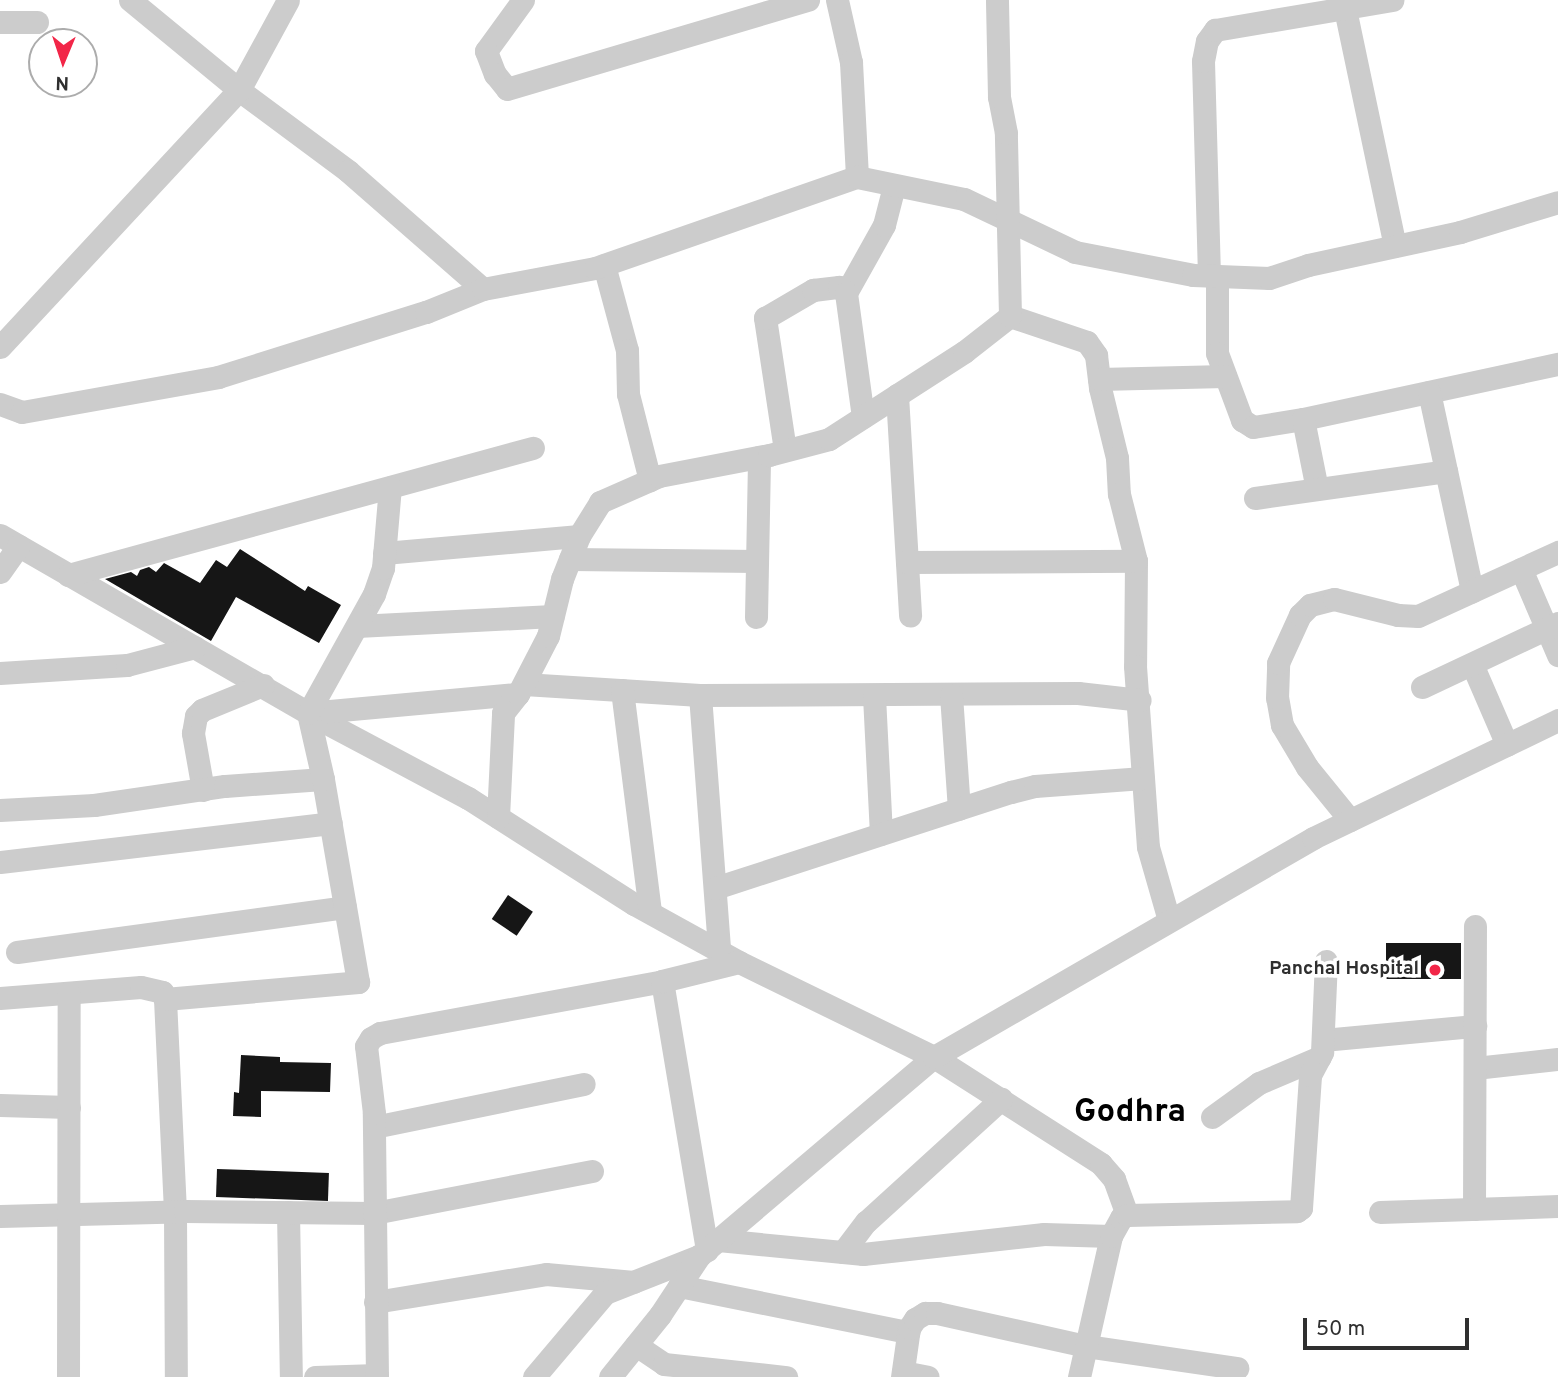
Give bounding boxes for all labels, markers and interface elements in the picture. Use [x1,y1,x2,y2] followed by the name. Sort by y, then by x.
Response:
[28,28,98,98] north arrow
[55,70,70,94] text: N
[1269,959,1419,981] place label: Panchal Hospital
[1425,960,1445,980] marker: Panchal Hospital
[1074,1094,1186,1134] district label: Godhra
[1306,1304,1472,1348] scale bar
[1316,1316,1365,1343] text: 50 m

